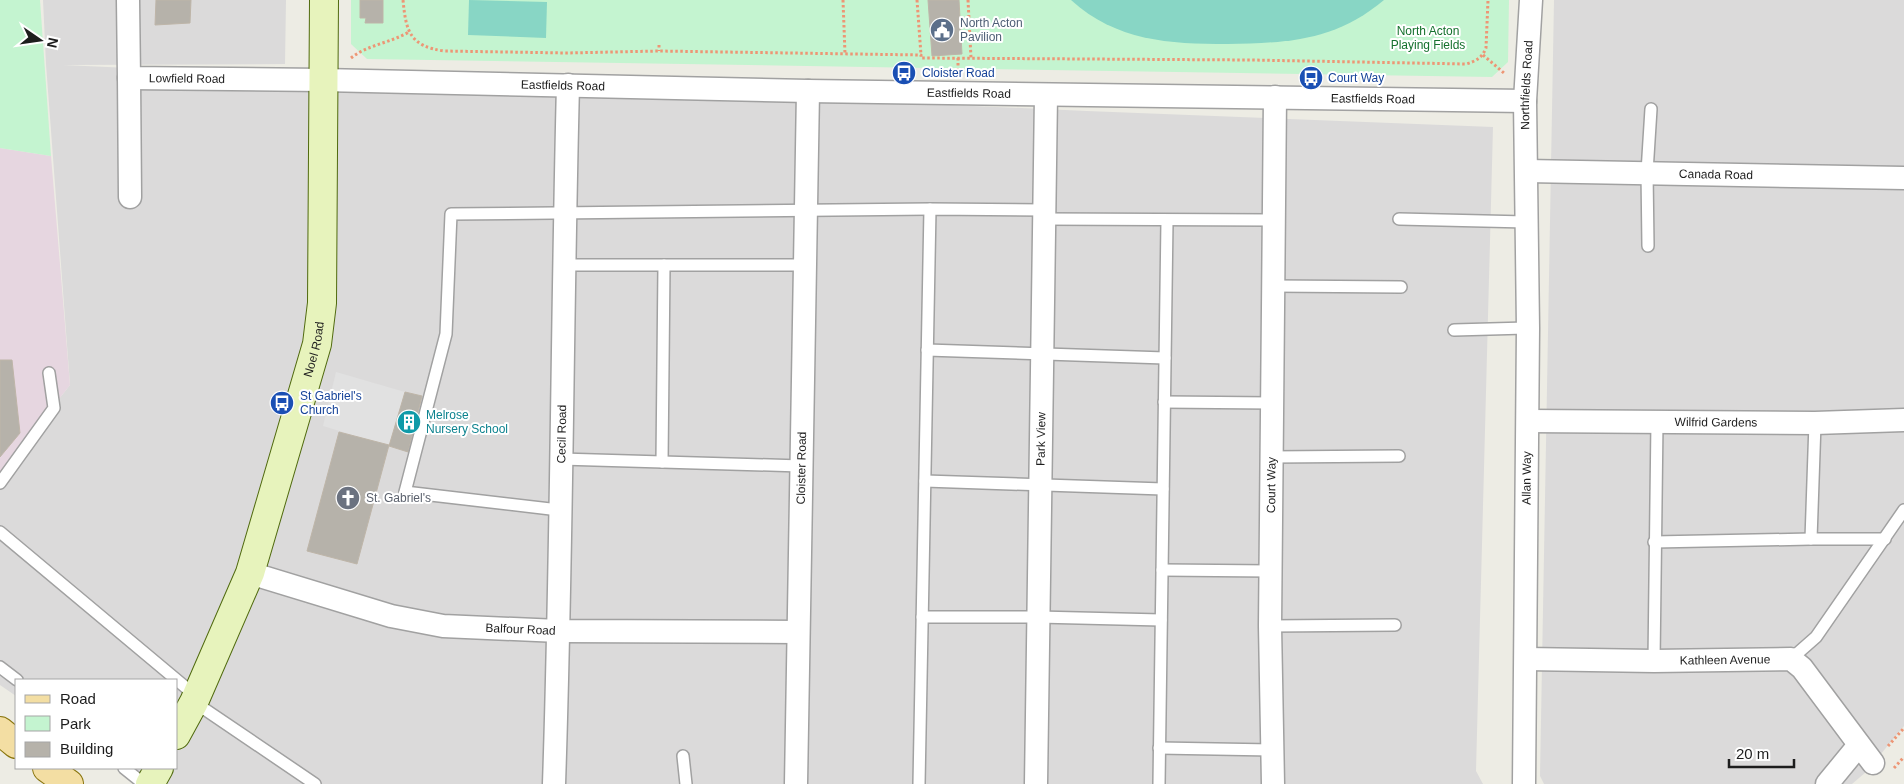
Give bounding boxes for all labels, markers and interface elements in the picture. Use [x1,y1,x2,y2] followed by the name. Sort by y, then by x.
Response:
[15,15,65,65] north arrow
[960,16,1023,44] place label: North Acton Pavilion
[929,17,955,43] public building icon: North Acton Pavilion
[1391,24,1465,52] park label: North Acton Playing Fields
[44,36,62,50] text: N
[1518,40,1536,130] street label: Northfields Road
[891,60,917,86] bus stop icon: Cloister Road
[1298,65,1324,91] bus stop icon: Court Way
[922,66,995,80] place label: Cloister Road
[149,71,225,86] street label: Lowfield Road
[1328,71,1384,85] place label: Court Way
[521,77,605,93] street label: Eastfields Road
[927,86,1011,101] street label: Eastfields Road
[1331,91,1415,106] street label: Eastfields Road
[1679,167,1753,182] street label: Canada Road
[301,321,327,379] street label: Noel Road
[300,389,362,417] place label: St Gabriel's Church
[269,390,295,416] bus stop icon: St Gabriel's Church
[554,405,569,464] street label: Cecil Road
[426,408,508,436] place label: Melrose Nursery School
[396,409,422,435] building icon: Melrose Nursery School
[1034,412,1048,466] street label: Park View
[1675,415,1757,430] street label: Wilfrid Gardens
[794,432,809,505] street label: Cloister Road
[1519,451,1534,505] street label: Allan Way
[1264,457,1279,513] street label: Court Way
[335,485,361,511] church icon: St. Gabriel's
[366,491,431,505] place label: St. Gabriel's
[485,621,556,638] street label: Balfour Road
[1680,652,1771,668] street label: Kathleen Avenue
[15,679,178,769] legend
[60,690,96,707] text: Road
[60,715,91,732] text: Park
[1729,736,1794,768] scale bar
[60,740,113,757] text: Building
[1736,745,1769,762] text: 20 m

